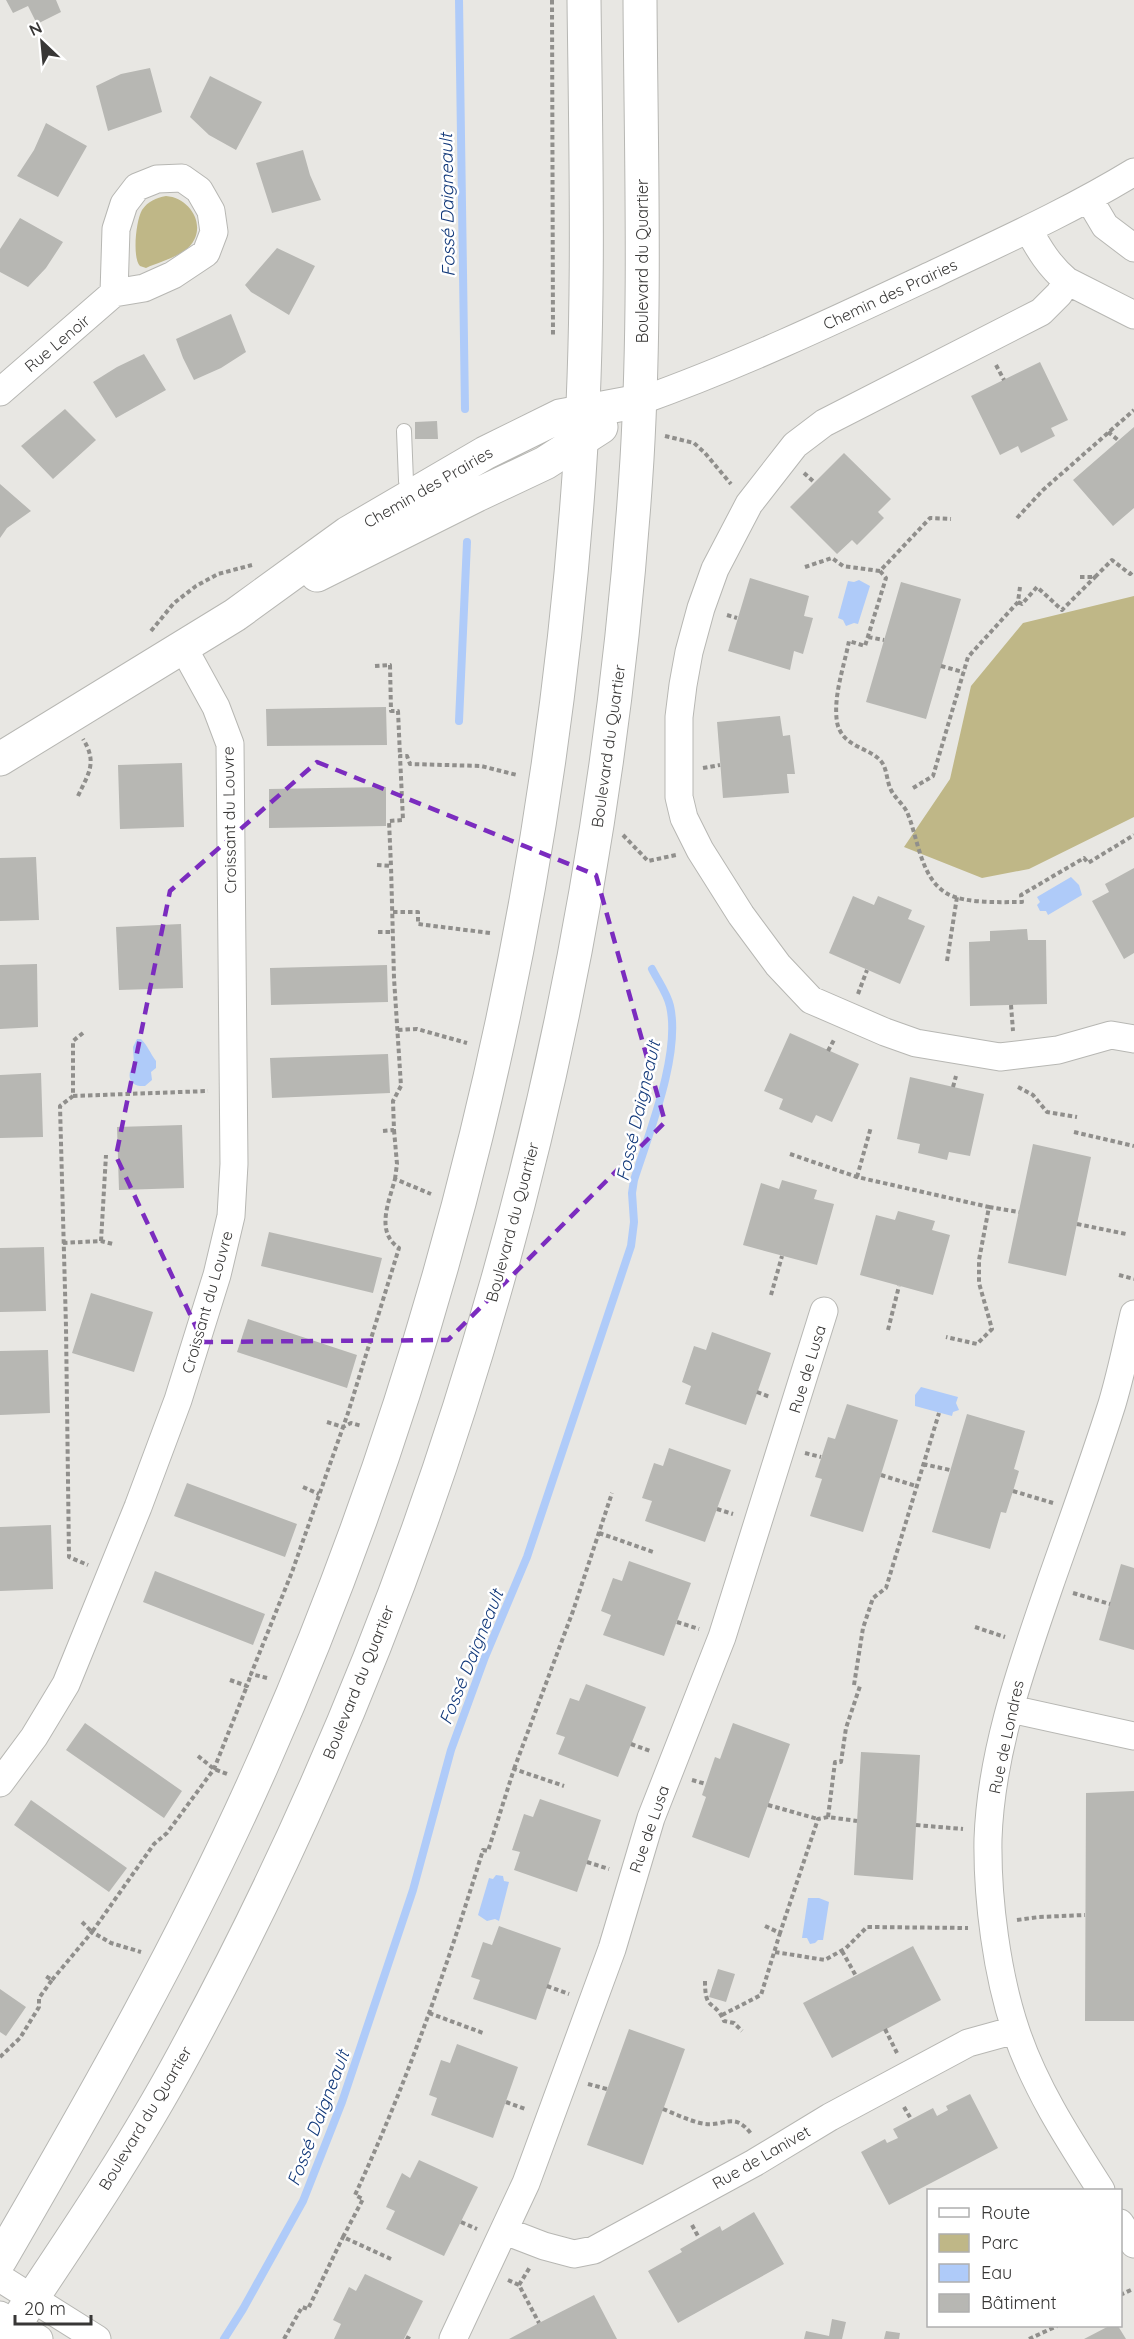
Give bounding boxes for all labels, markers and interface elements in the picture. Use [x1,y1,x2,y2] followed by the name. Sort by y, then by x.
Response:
[12,12,72,72] north arrow
[26,17,45,40] text: N
[434,131,460,277] water label: Fossé Daigneault
[632,179,652,343] street label: Boulevard du Quartier
[820,254,960,334] street label: Chemin des Prairies
[20,310,94,376] street label: Rue Lenoir
[360,442,496,532] street label: Chemin des Prairies
[587,663,629,829] street label: Boulevard du Quartier
[218,746,240,894] street label: Croissant du Louvre
[611,1037,666,1183] water label: Fossé Daigneault
[481,1140,543,1304] street label: Boulevard du Quartier
[177,1228,237,1376] street label: Croissant du Louvre
[784,1323,830,1415] street label: Rue de Lusa
[433,1584,509,1728] water label: Fossé Daigneault
[318,1602,398,1762] street label: Boulevard du Quartier
[984,1678,1028,1796] street label: Rue de Londres
[625,1783,673,1875] street label: Rue de Lusa
[94,2042,196,2194] street label: Boulevard du Quartier
[282,2045,355,2189] water label: Fossé Daigneault
[708,2121,814,2193] street label: Rue de Lanivet
[927,2189,1122,2327] legend
[981,2201,1030,2224] text: Route
[981,2231,1018,2254] text: Parc
[981,2261,1012,2284] text: Eau
[15,2288,92,2326] scale bar
[981,2291,1057,2314] text: Bâtiment
[24,2297,66,2320] text: 20 m

